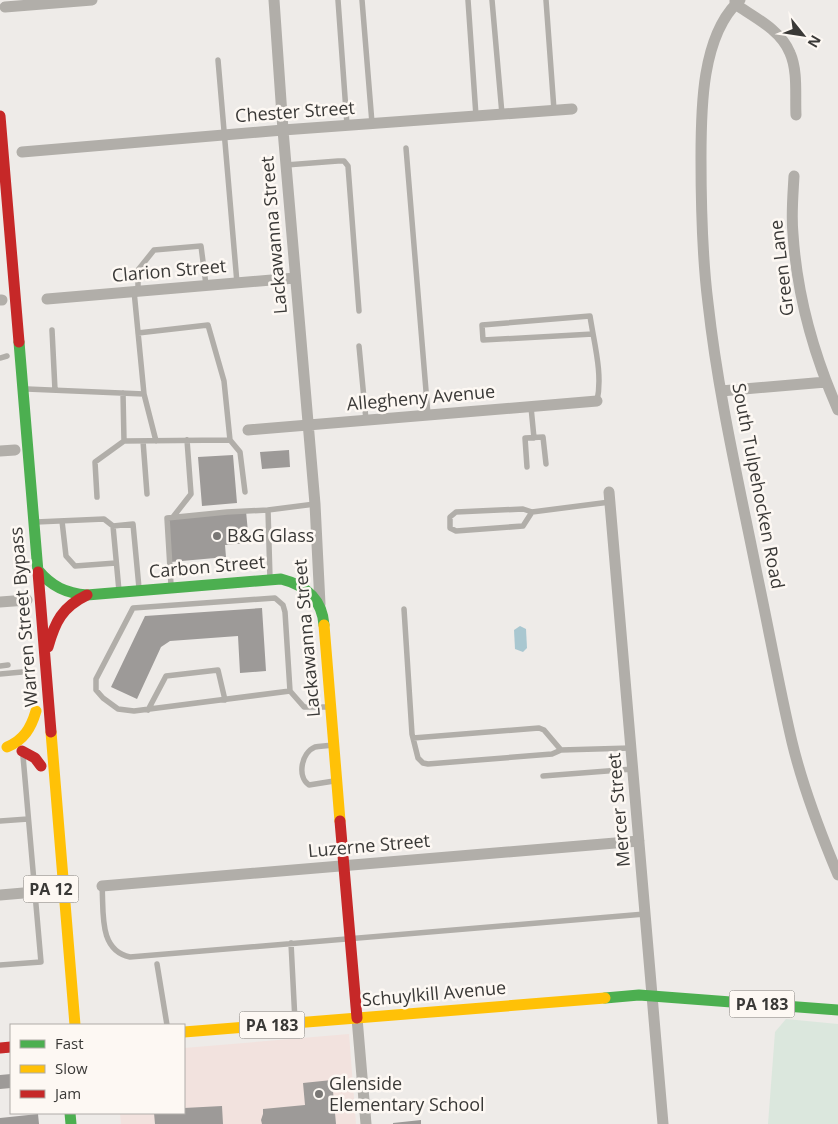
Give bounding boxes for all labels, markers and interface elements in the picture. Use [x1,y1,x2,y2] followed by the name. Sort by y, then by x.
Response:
[778,10,828,60] north arrow
[804,32,826,51] text: N
[234,95,356,127] street label: Chester Street
[254,155,292,315] street label: Lackawanna Street
[763,219,799,318] street label: Green Lane
[111,253,227,287] street label: Clarion Street
[346,379,496,415] street label: Allegheny Avenue
[727,381,791,591] street label: South Tulpehocken Road
[227,523,314,547] place label: B&G Glass
[3,526,43,708] street label: Warren Street Bypass
[211,530,223,542] marker: B&G Glass
[148,549,266,583] street label: Carbon Street
[287,558,325,718] street label: Lackawanna Street
[601,752,635,868] street label: Mercer Street
[307,828,431,862] street label: Luzerne Street
[23,876,78,902] road number: PA 12
[361,975,507,1011] street label: Schuylkill Avenue
[730,991,794,1018] road number: PA 183
[240,1012,304,1038] road number: PA 183
[10,1024,185,1114] legend
[55,1033,84,1053] text: Fast
[55,1058,88,1078] text: Slow
[329,1071,485,1116] place label: Glenside Elementary School
[53,1083,81,1103] text: Jam
[313,1088,325,1100] marker: Glenside Elementary School

